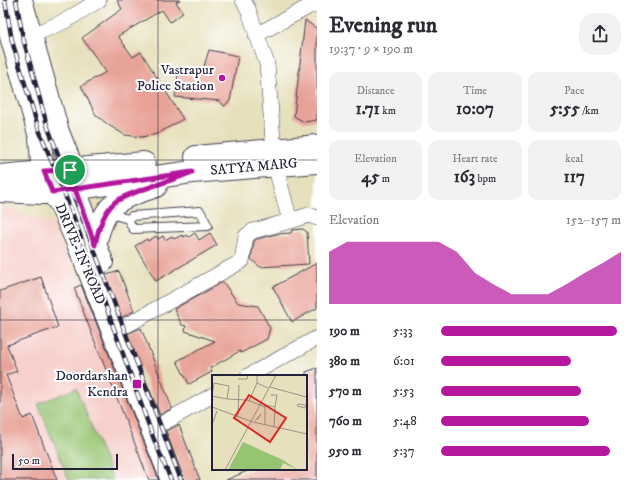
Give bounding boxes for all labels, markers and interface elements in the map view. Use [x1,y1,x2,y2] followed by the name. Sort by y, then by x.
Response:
[329,12,437,39] text: Evening run
[579,13,621,55] button: share
[329,41,413,57] text: 19:37 · 9 × 190 m
[137,61,215,95] place label: Vastrapur Police Station
[217,73,227,83] marker: Vastrapur Police Station
[357,84,395,98] text: Distance
[463,84,487,98] text: Time
[564,84,585,98] text: Pace
[355,98,380,120] text: 1.71
[456,98,494,120] text: 10:07
[550,98,580,120] text: 5:55
[380,104,396,118] text: km
[580,104,599,118] text: /km
[354,152,397,166] text: Elevation
[452,152,498,166] text: Heart rate
[565,152,583,166] text: kcal
[53,153,87,187] pin
[210,154,299,180] street label: SATYA MARG
[59,159,81,181] icon: arrive
[361,166,379,188] text: 45
[454,166,475,188] text: 163
[564,166,585,188] text: 117
[379,172,390,186] text: m
[475,172,496,186] text: bpm
[51,201,109,307] street label: DRIVE-IN ROAD
[329,212,379,228] text: Elevation
[566,212,621,228] text: 152–157 m
[329,323,360,339] text: 190 m
[393,323,413,339] text: 5:33
[329,353,360,369] text: 380 m
[393,353,415,369] text: 6:01
[55,367,129,401] place label: Doordarshan Kendra
[212,375,307,470] inset map
[131,378,143,390] marker: Doordarshan Kendra
[329,383,362,399] text: 570 m
[393,383,414,399] text: 5:53
[329,413,362,429] text: 760 m
[393,413,417,429] text: 5:48
[329,443,362,459] text: 950 m
[393,443,415,459] text: 5:37
[12,452,118,471] scale bar
[18,454,40,468] text: 50 m

